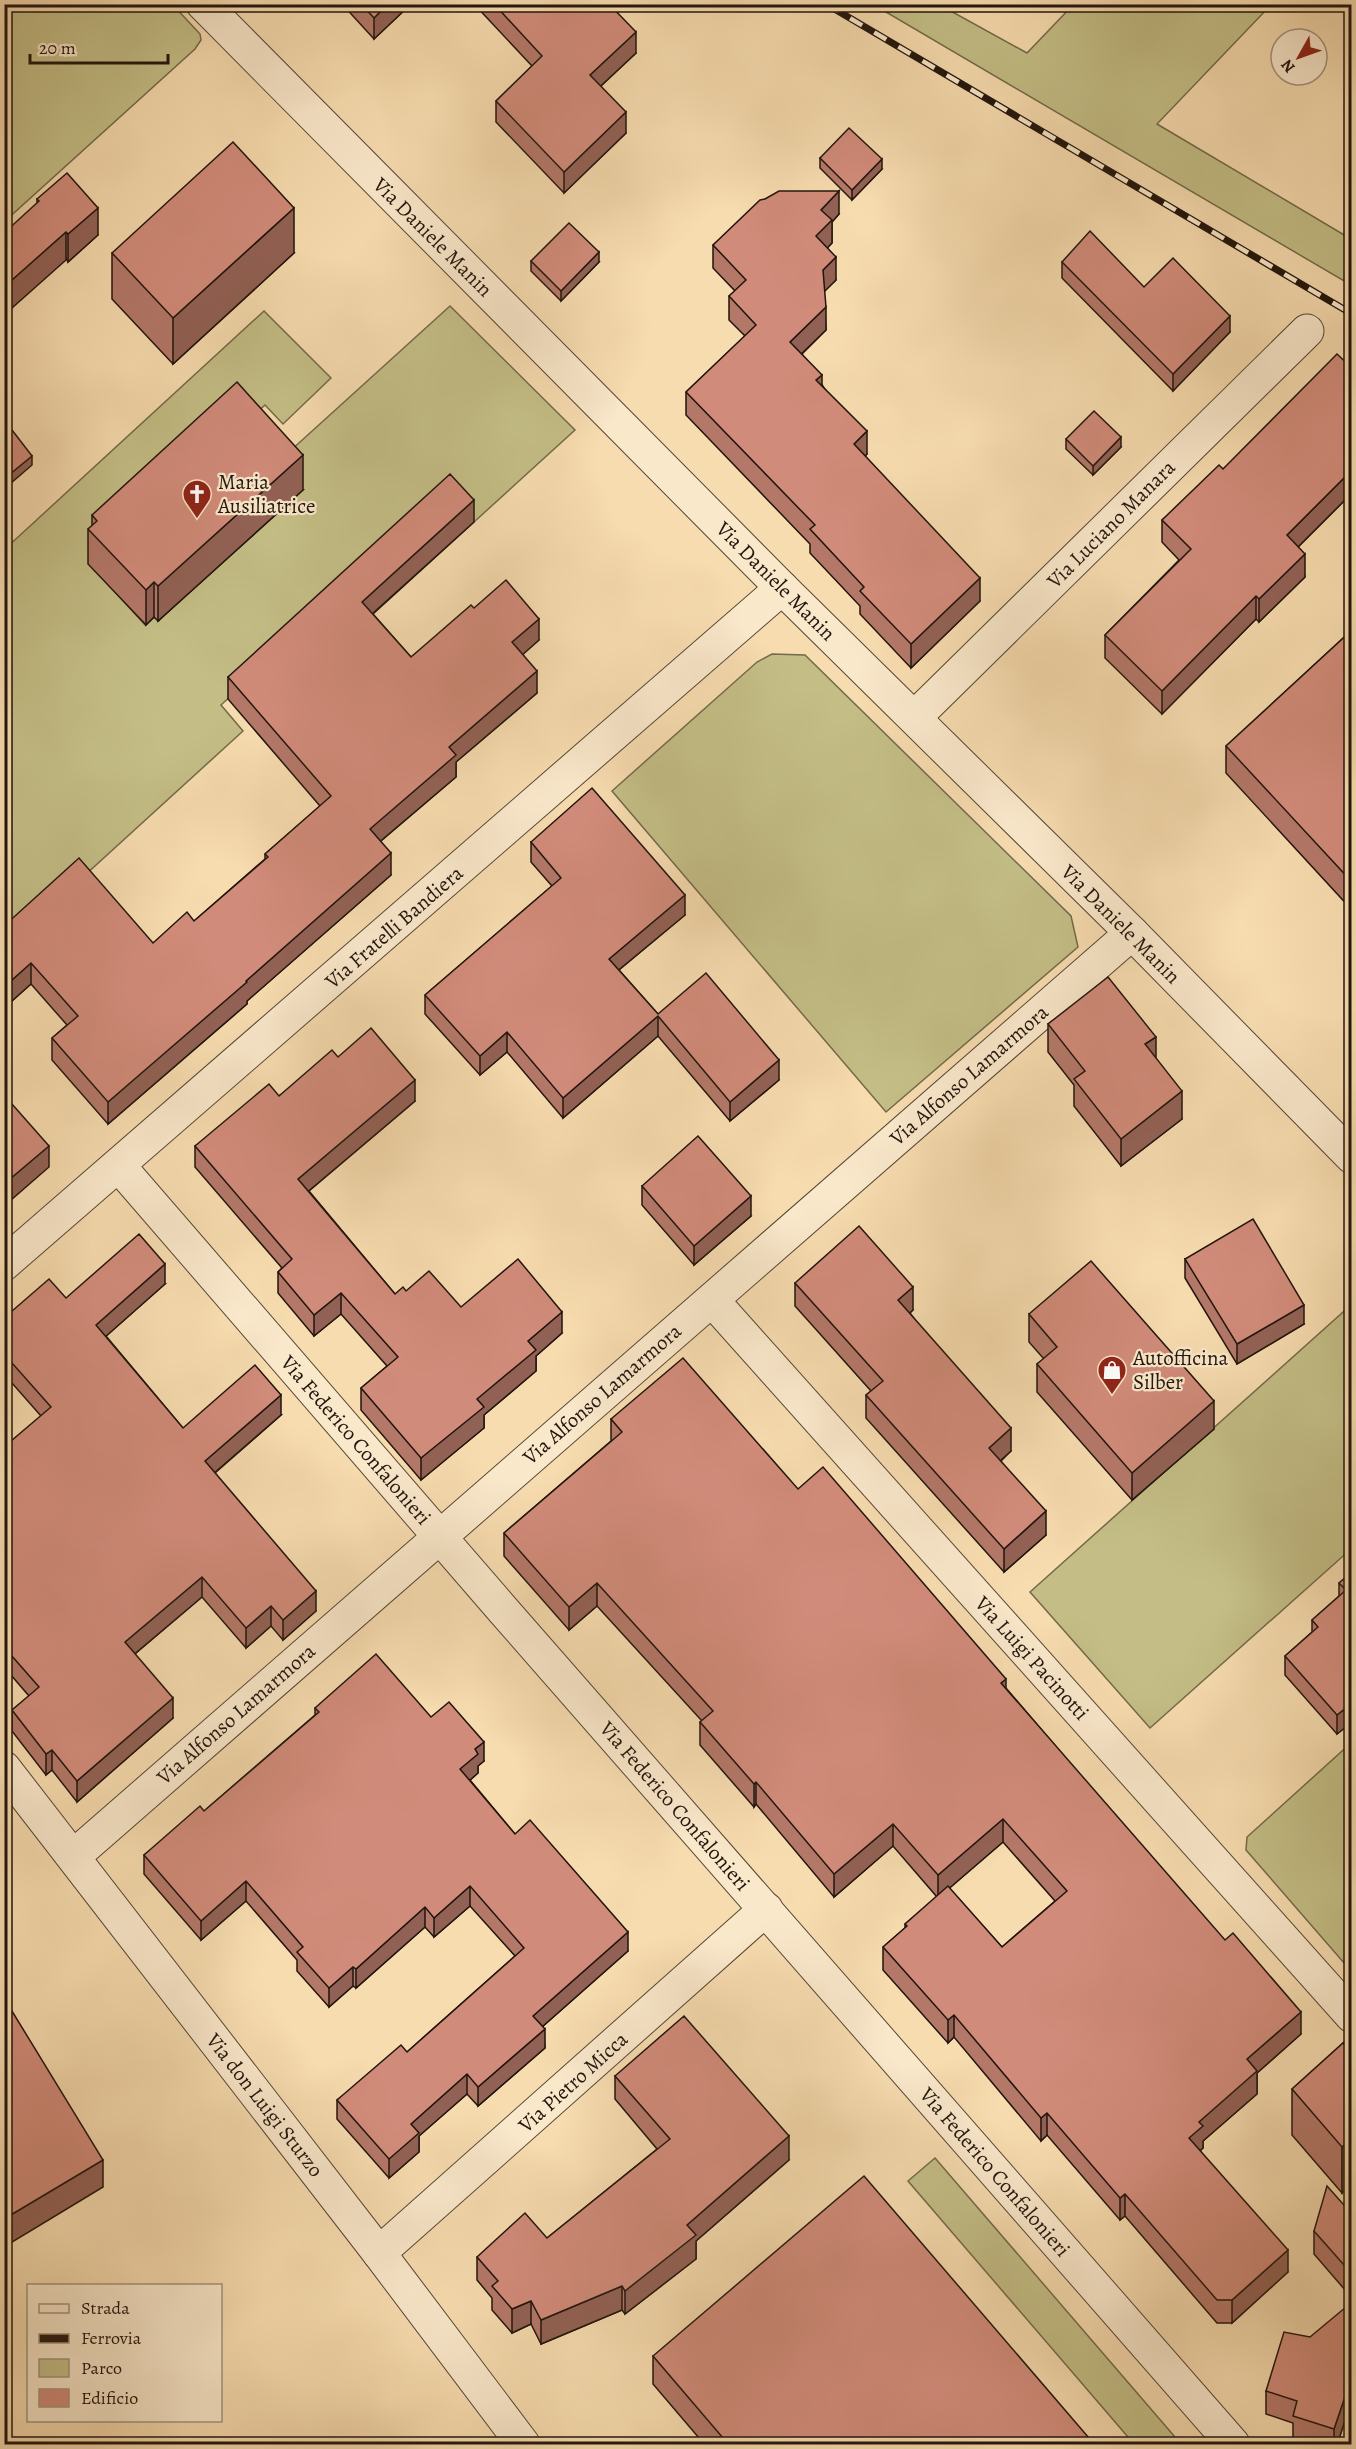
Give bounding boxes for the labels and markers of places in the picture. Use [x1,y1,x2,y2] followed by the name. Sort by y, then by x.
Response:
[217,468,315,520] place label: Maria Ausiliatrice
[181,478,213,520] church icon: Maria Ausiliatrice
[1132,1344,1229,1396] place label: Autofficina Silber
[1096,1354,1128,1396] shop icon: Autofficina Silber

